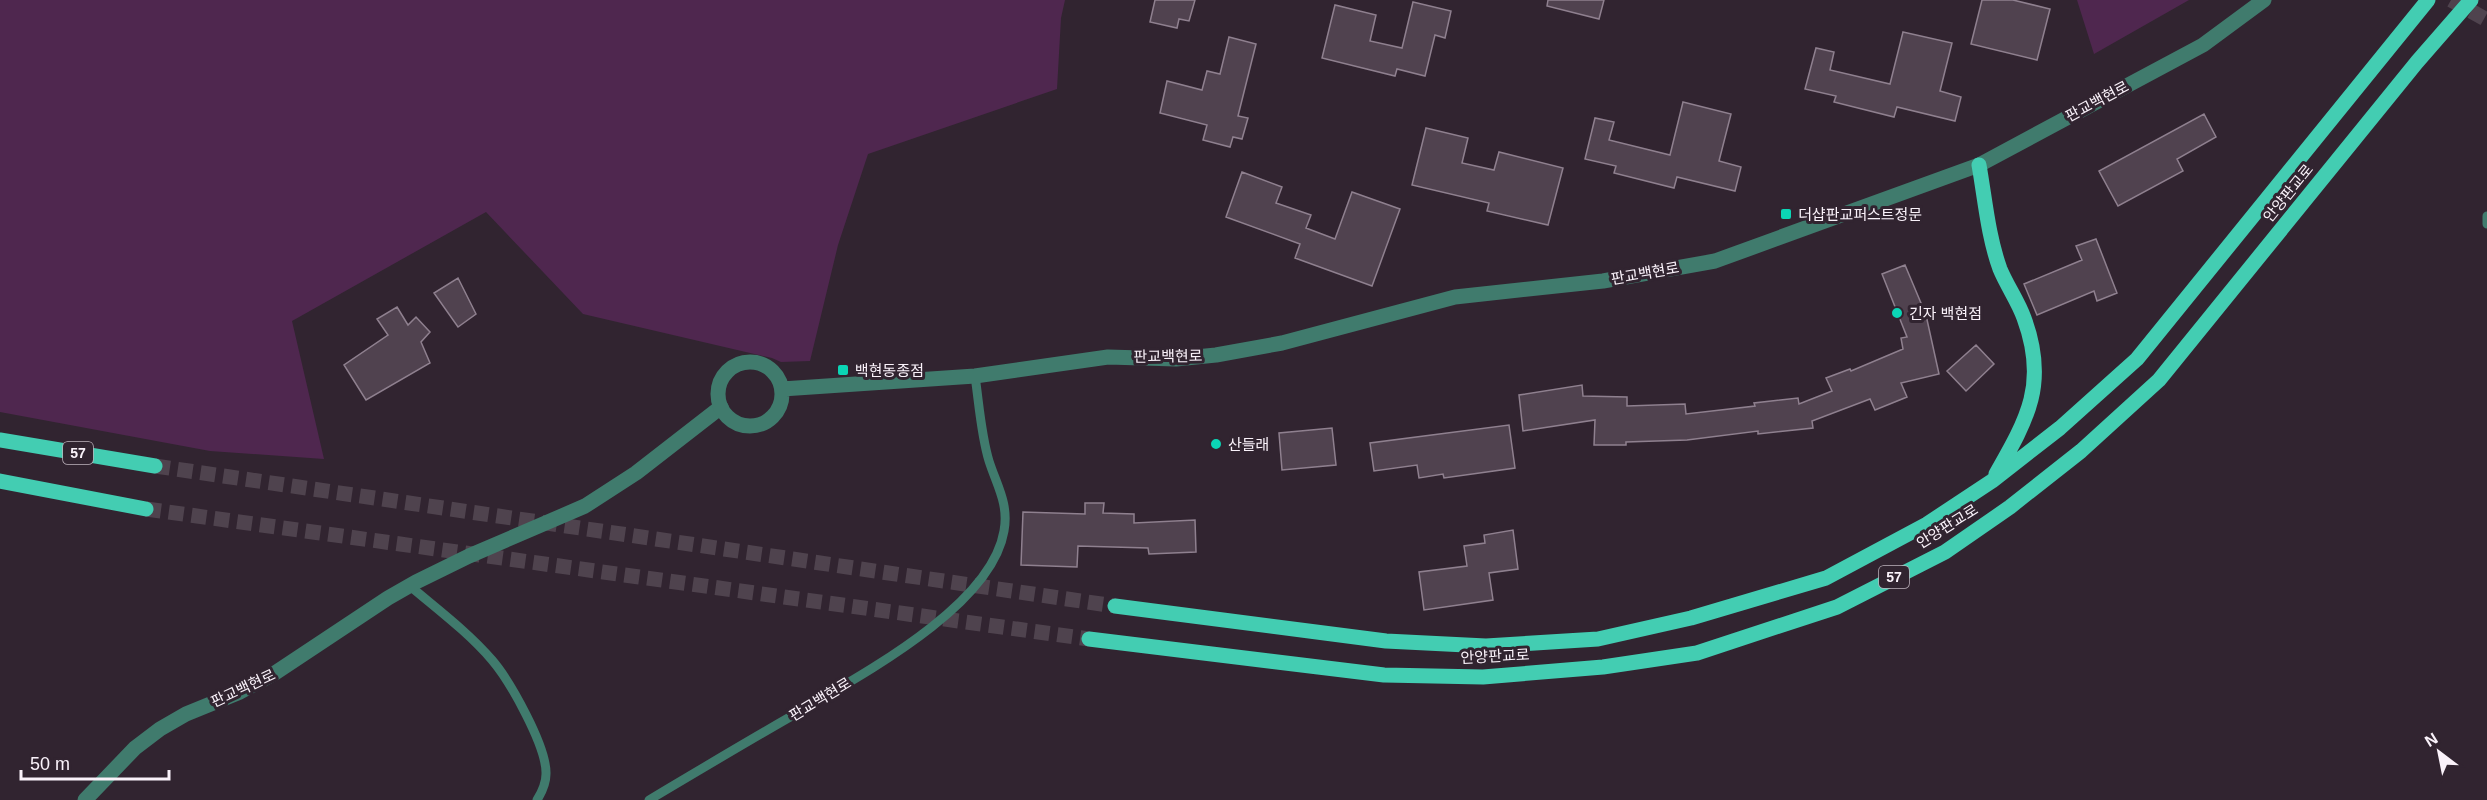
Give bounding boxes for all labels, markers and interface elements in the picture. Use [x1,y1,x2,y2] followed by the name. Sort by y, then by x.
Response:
[2063,77,2131,125] street label: 판교백현로
[2260,161,2316,225] street label: 안양판교로
[1798,206,1922,223] place label: 더샵판교퍼스트정문
[1779,207,1793,221] marker: 더샵판교퍼스트정문
[1610,259,1680,287] street label: 판교백현로
[1909,305,1982,322] place label: 긴자 백현점
[1890,306,1904,320] marker: 긴자 백현점
[1133,347,1203,365] street label: 판교백현로
[855,362,924,379] place label: 백현동종점
[836,363,850,377] marker: 백현동종점
[1228,436,1269,453] place label: 산들래
[1209,437,1223,451] marker: 산들래
[63,442,93,464] road number: 57
[1913,501,1981,551] street label: 안양판교로
[1879,566,1909,588] road number: 57
[1460,646,1530,666] street label: 안양판교로
[208,666,278,710] street label: 판교백현로
[786,674,854,724] street label: 판교백현로
[2409,722,2469,782] north arrow
[2422,729,2441,750] text: N
[21,743,170,781] scale bar
[30,754,70,774] text: 50 m

